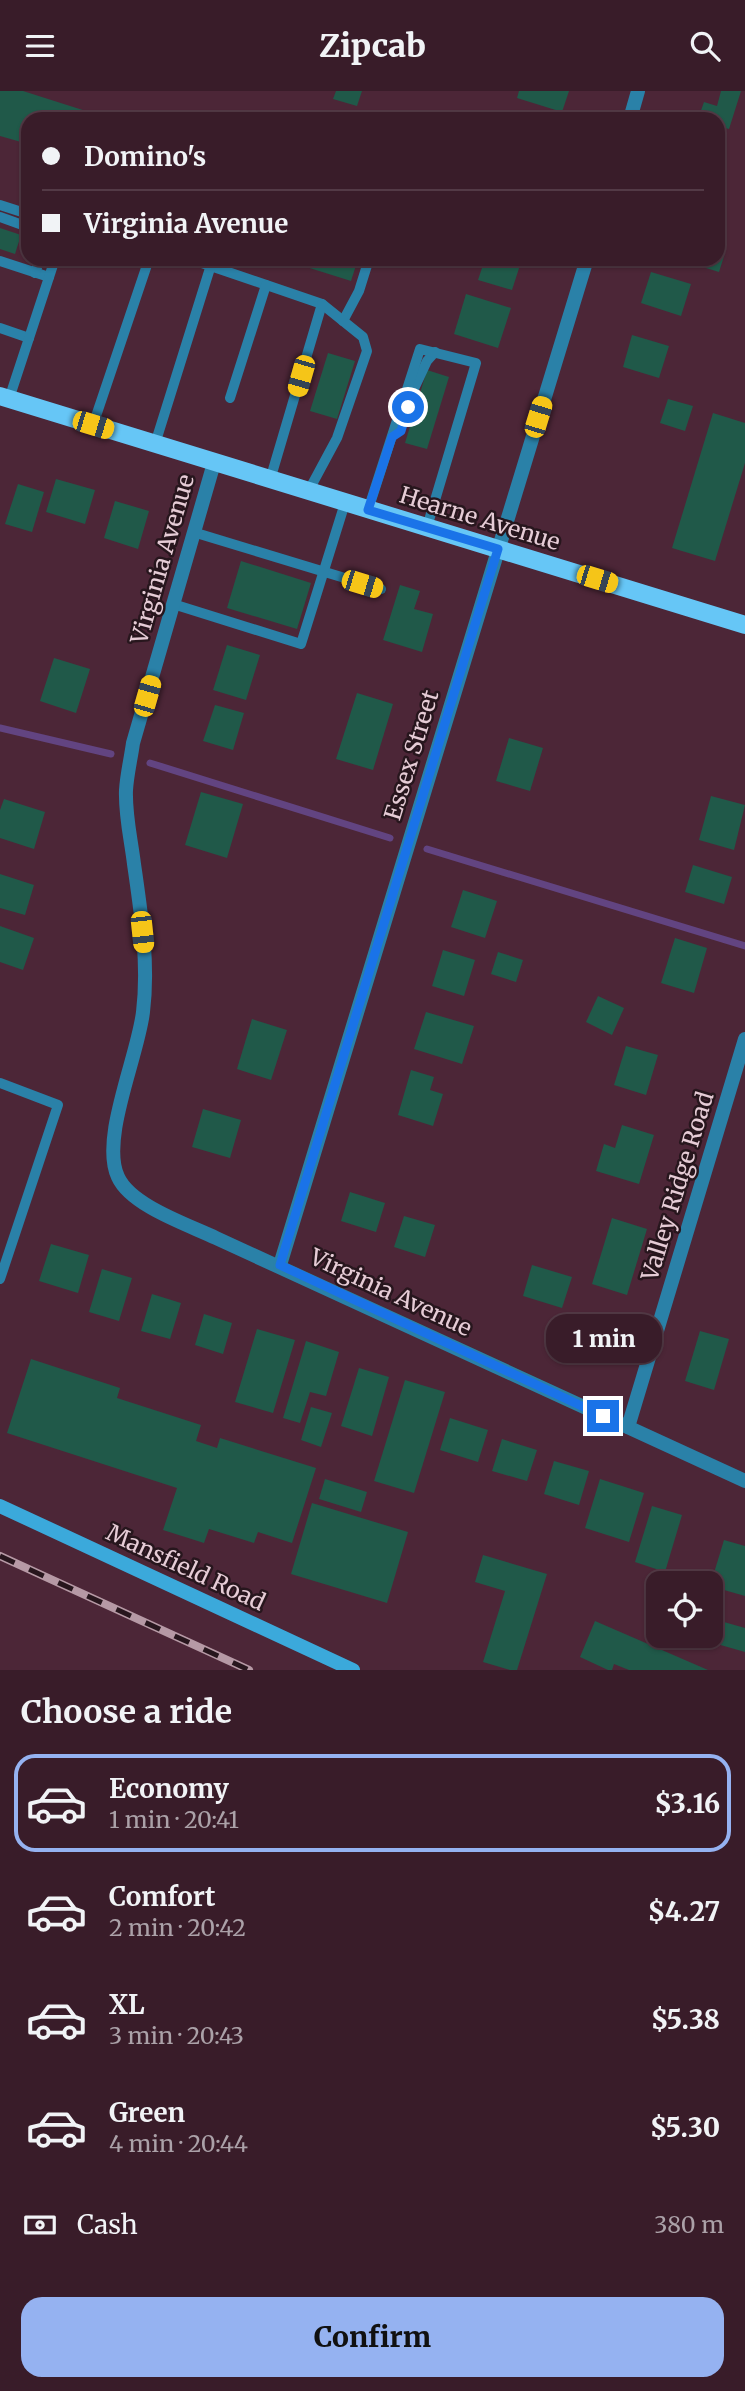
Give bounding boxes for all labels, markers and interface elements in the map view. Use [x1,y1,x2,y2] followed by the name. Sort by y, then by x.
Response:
[319,26,426,66] text: Zipcab
[21,27,59,65] icon: menu
[686,27,724,65] icon: search
[84,140,206,173] text: Domino's
[84,207,288,240] text: Virginia Avenue
[286,353,317,399] car
[392,391,424,423] route start
[522,394,555,440] car
[70,409,117,441] car
[124,471,200,648] street label: Virginia Avenue
[396,480,564,556] street label: Hearne Avenue
[574,563,621,595] car
[339,568,386,600] car
[132,673,163,719] car
[377,686,445,824] street label: Essex Street
[130,910,155,954] car
[634,1088,720,1285] street label: Valley Ridge Road
[305,1241,477,1342] street label: Virginia Avenue
[545,1315,661,1363] callout: 1 min
[572,1324,636,1353] text: 1 min
[587,1400,619,1432] route end
[102,1518,270,1617] street label: Mansfield Road
[646,1571,723,1648] map controls
[646,1571,723,1648] button: locate
[21,1692,232,1732] text: Choose a ride
[25,1772,88,1835] icon: car
[109,1772,229,1805] text: Economy
[654,1787,720,1820] text: $3.16
[109,1805,239,1834] text: 1 min · 20:41
[25,1880,88,1943] icon: car
[109,1880,215,1913] text: Comfort
[648,1895,720,1928] text: $4.27
[109,1913,246,1942] text: 2 min · 20:42
[25,1988,88,2051] icon: car
[109,1988,145,2021] text: XL
[651,2003,720,2036] text: $5.38
[109,2021,244,2050] text: 3 min · 20:43
[25,2096,88,2159] icon: car
[109,2096,185,2129] text: Green
[650,2111,720,2144] text: $5.30
[109,2129,248,2158] text: 4 min · 20:44
[21,2206,59,2244] icon: cash
[77,2208,138,2241] text: Cash
[654,2210,724,2239] text: 380 m
[21,2297,724,2377] button: Confirm

